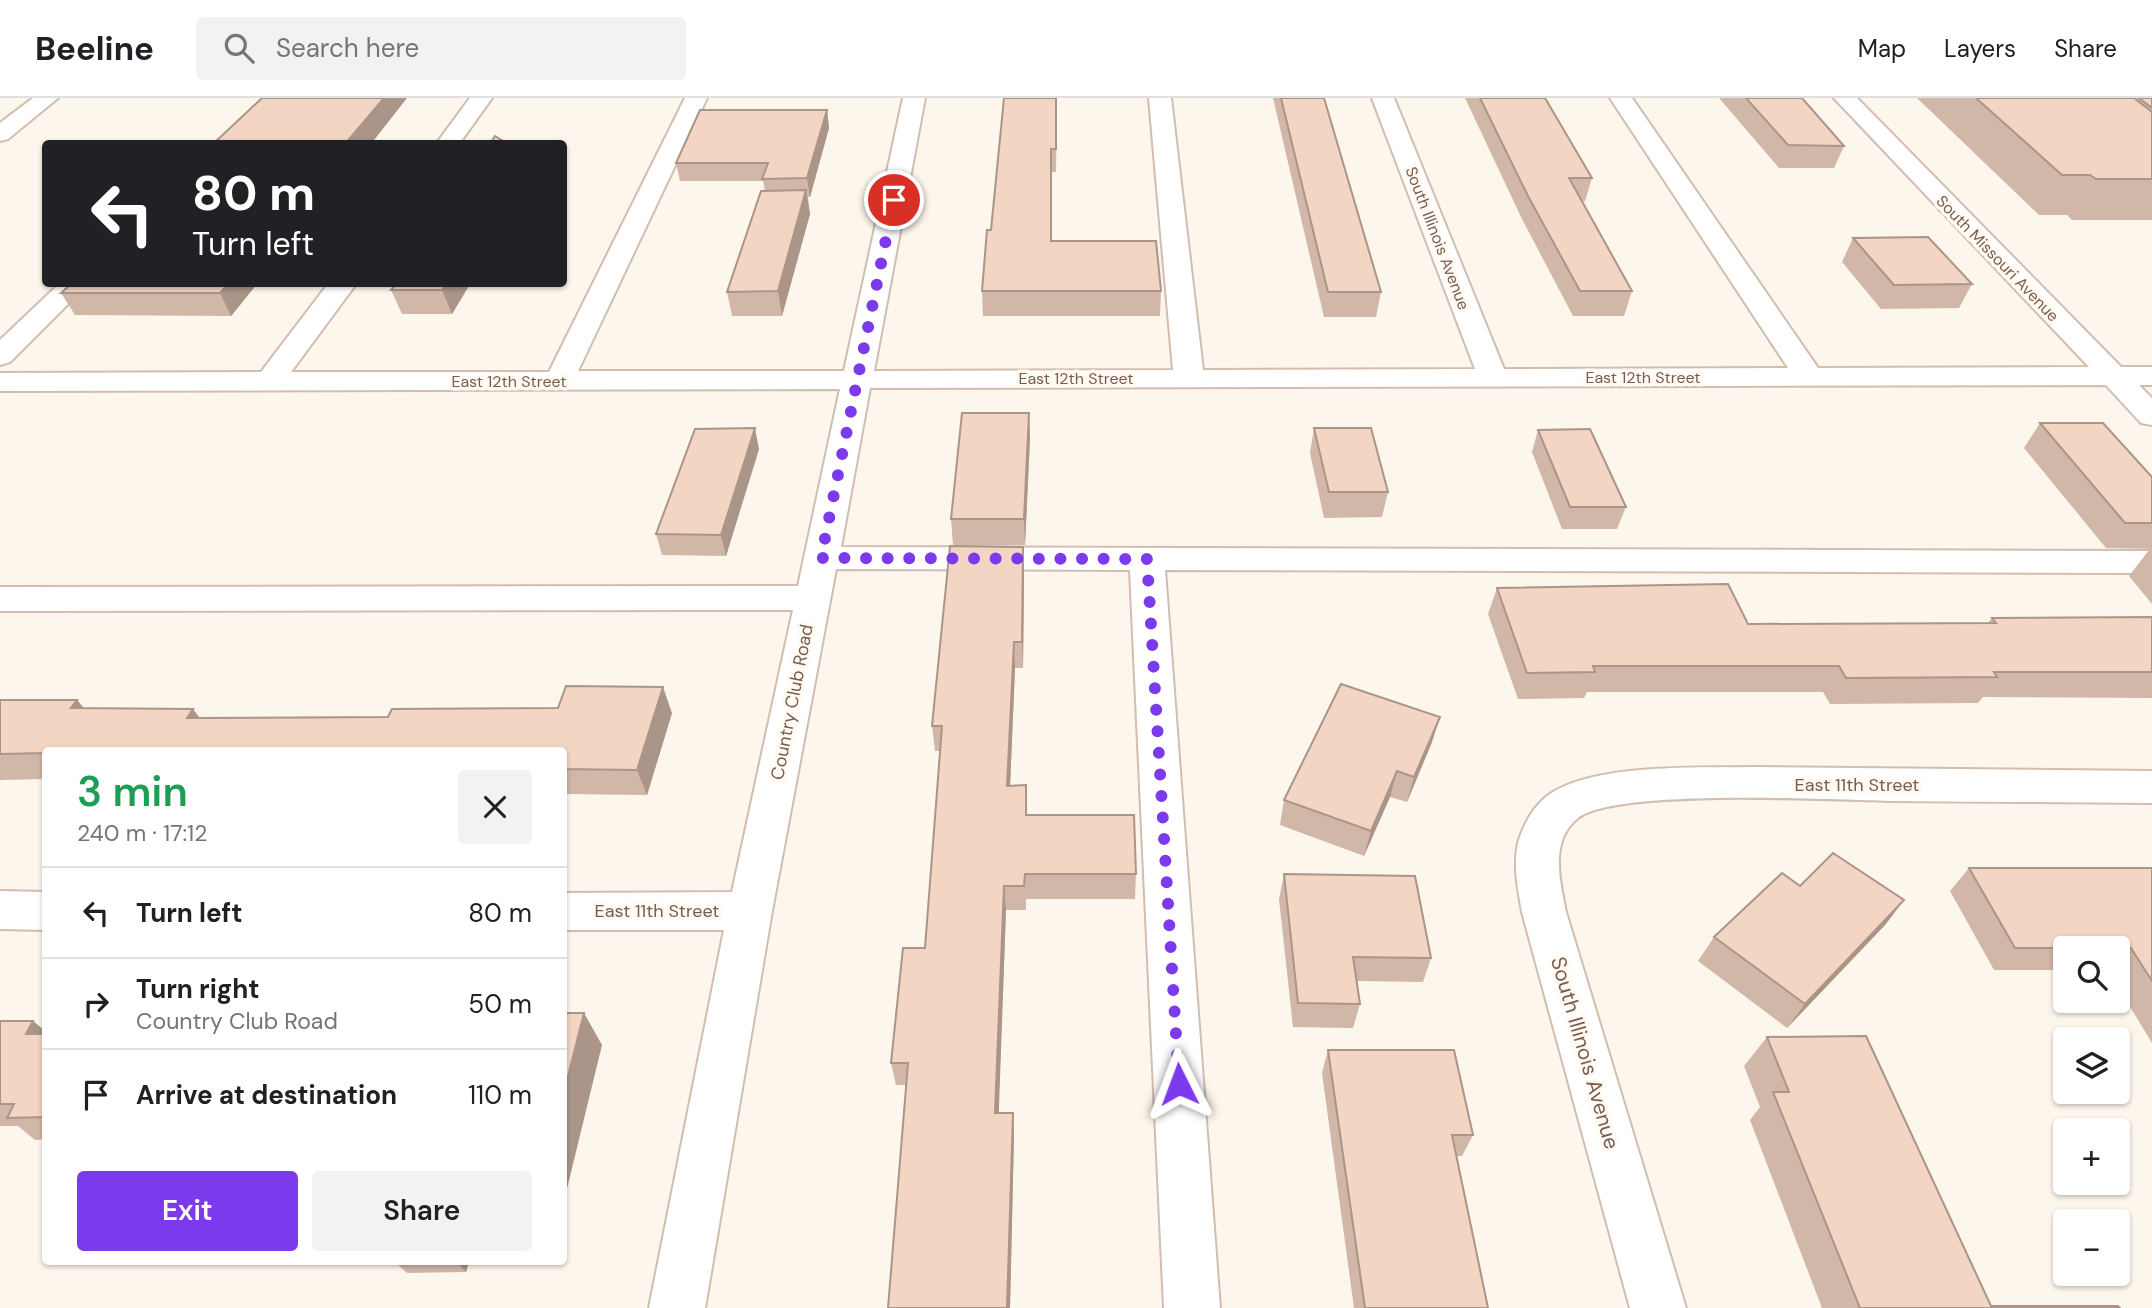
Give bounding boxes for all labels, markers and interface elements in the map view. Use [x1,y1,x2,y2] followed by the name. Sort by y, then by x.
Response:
[196,17,686,80] search box
[35,27,154,70] text: Beeline
[220,29,258,67] icon: search
[276,31,419,65] text: Search here
[1858,33,1906,64] text: Map
[1944,33,2016,64] text: Layers
[2054,33,2117,64] text: Share
[192,161,315,225] text: 80 m
[1401,164,1474,313] street label: South Illinois Avenue
[77,168,168,259] icon: left
[864,170,924,230] pin
[875,181,913,219] icon: arrive
[1932,191,2064,326] street label: South Missouri Avenue
[192,223,314,265] text: Turn left
[1585,367,1701,388] street label: East 12th Street
[1018,368,1134,389] street label: East 12th Street
[451,371,567,392] street label: East 12th Street
[765,622,819,782] street label: Country Club Road
[77,764,188,819] text: 3 min
[458,770,532,844] button: close
[1795,773,1919,797] street label: East 11th Street
[77,818,207,848] text: 240 m · 17:12
[77,894,115,932] icon: left
[136,896,243,930] text: Turn left
[468,896,532,930] text: 80 m
[595,899,719,923] street label: East 11th Street
[2053,936,2130,1286] map controls
[2053,936,2130,1013] button: search
[1544,954,1626,1153] street label: South Illinois Avenue
[136,972,260,1006] text: Turn right
[77,985,115,1023] icon: right
[468,987,532,1021] text: 50 m
[136,1006,338,1036] text: Country Club Road
[2053,1027,2130,1104] button: layers
[1142,1047,1216,1121] position arrow
[77,1076,115,1114] icon: arrive
[136,1078,397,1112] text: Arrive at destination
[468,1078,532,1112] text: 110 m
[2053,1118,2130,1195] button: +
[77,1171,298,1251] button: Exit
[312,1171,532,1251] button: Share
[2053,1209,2130,1286] button: −

